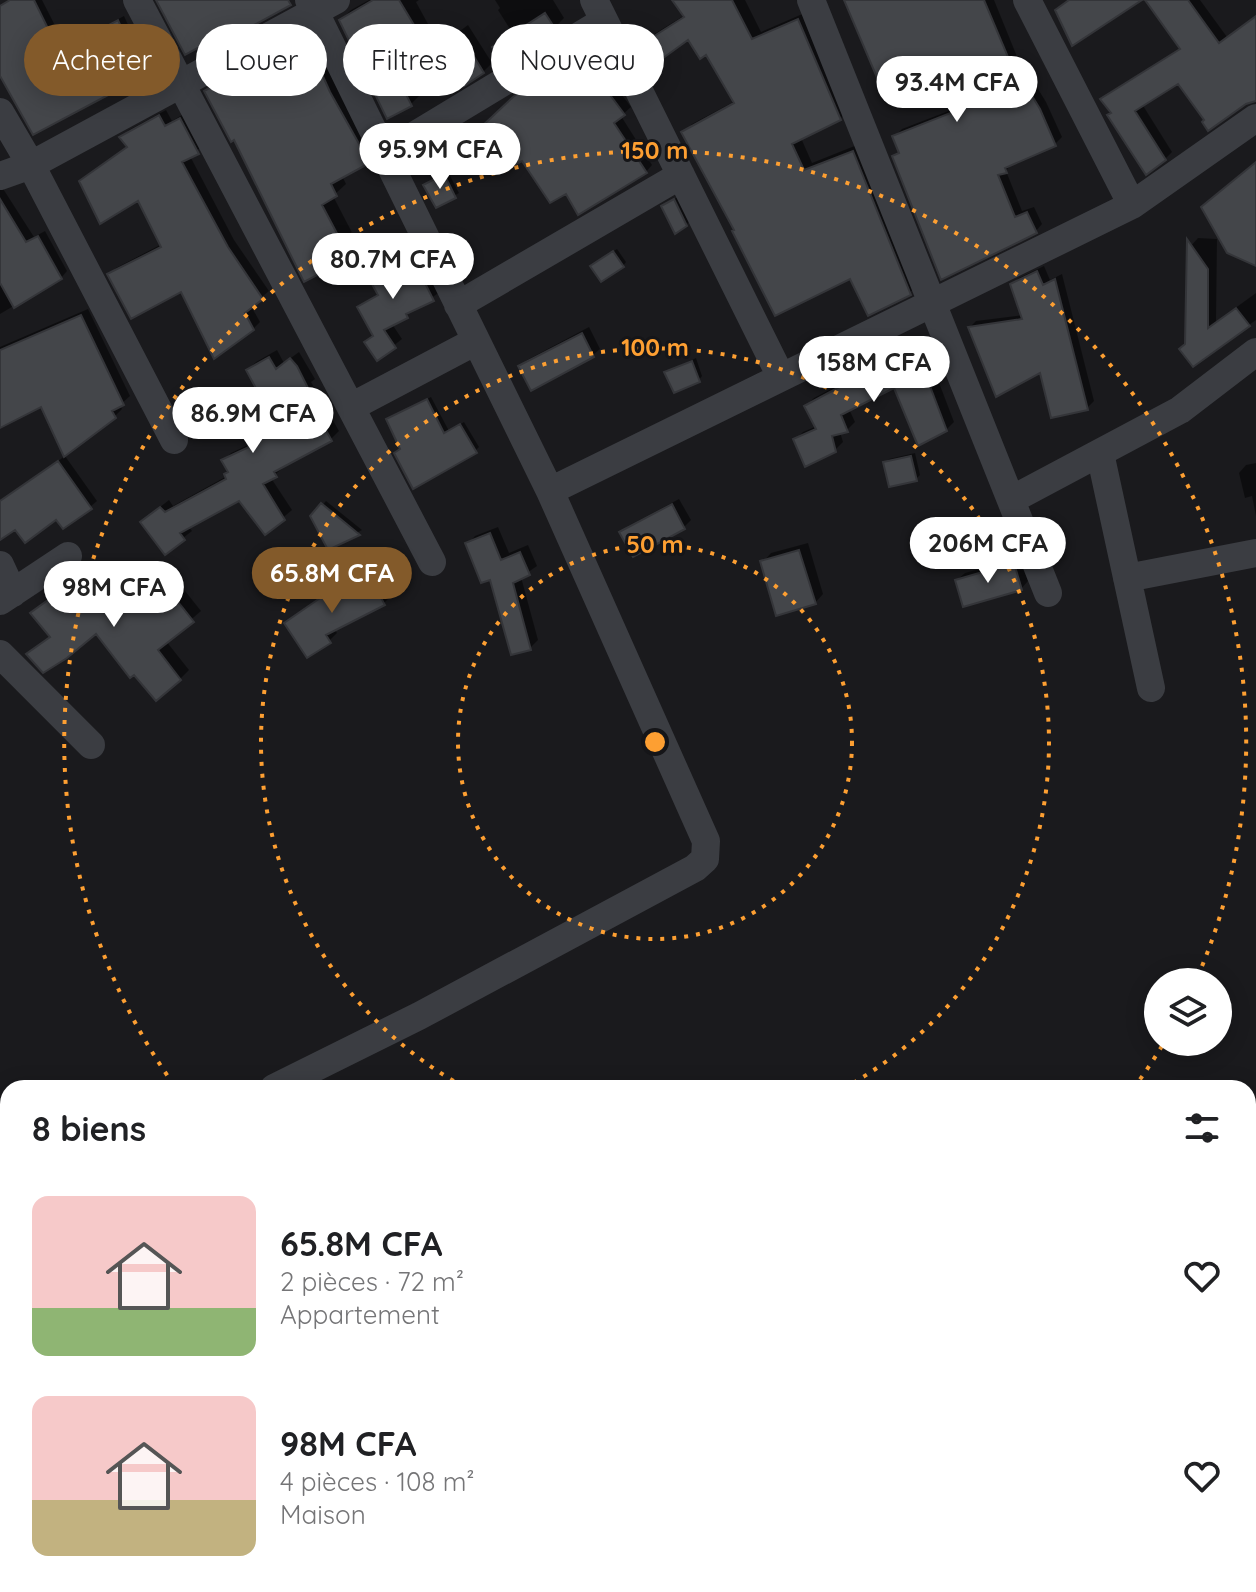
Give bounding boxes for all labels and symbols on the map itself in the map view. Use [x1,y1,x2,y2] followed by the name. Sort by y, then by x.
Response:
[865,56,1049,124] pin: 93.4M CFA
[348,123,532,191] pin: 95.9M CFA
[622,135,688,165] text: 150 m
[301,233,485,301] pin: 80.7M CFA
[621,332,689,362] text: 100 m
[791,336,957,404] pin: 158M CFA
[161,387,345,455] pin: 86.9M CFA
[905,517,1071,585] pin: 206M CFA
[626,529,684,559] text: 50 m
[240,547,424,615] pin: 65.8M CFA
[40,561,188,629] pin: 98M CFA
[641,728,669,756] centre of rings

